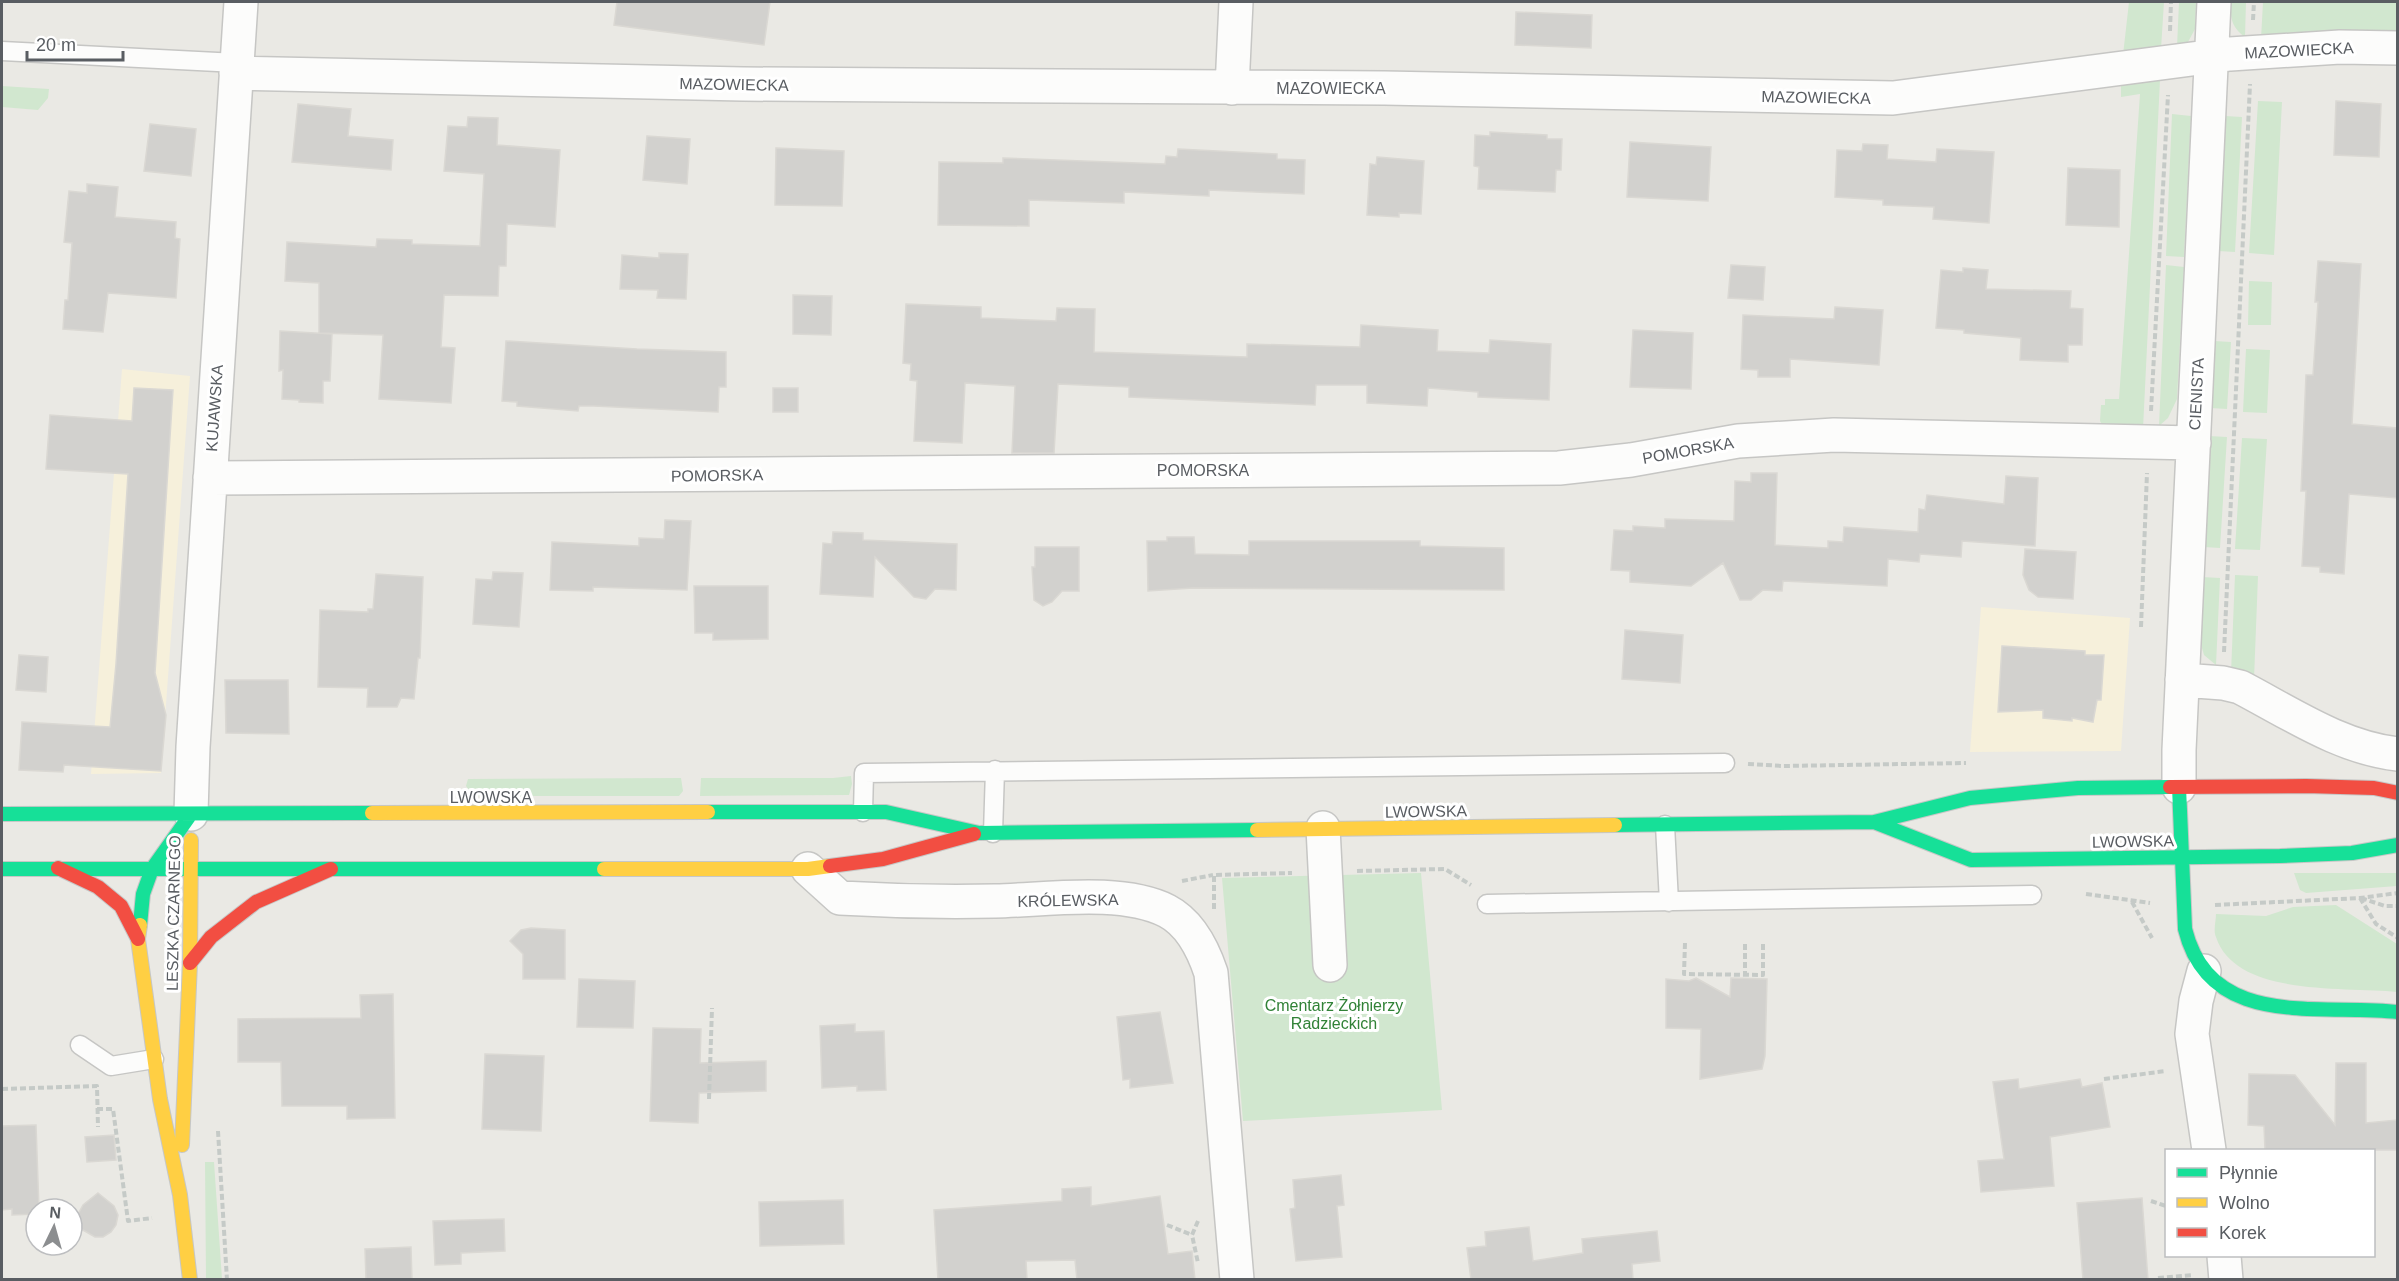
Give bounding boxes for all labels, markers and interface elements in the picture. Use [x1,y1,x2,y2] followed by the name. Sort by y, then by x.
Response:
[27,24,123,62] scale bar
[36,35,76,55] text: 20 m
[2244,39,2354,62] street label: MAZOWIECKA
[679,75,789,94] street label: MAZOWIECKA
[1276,80,1386,97] street label: MAZOWIECKA
[1761,88,1871,107] street label: MAZOWIECKA
[2186,357,2207,431] street label: CIENISTA
[203,364,226,452] street label: KUJAWSKA
[1641,434,1735,467] street label: POMORSKA
[1157,462,1250,479] street label: POMORSKA
[671,466,764,485] street label: POMORSKA
[450,789,533,806] street label: LWOWSKA
[1385,802,1468,821] street label: LWOWSKA
[2092,832,2175,851] street label: LWOWSKA
[164,835,183,991] street label: LESZKA CZARNEGO
[1017,890,1119,910] street label: KRÓLEWSKA
[1265,996,1403,1032] park label: Cmentarz Żołnierzy Radzieckich
[2165,1149,2375,1257] legend
[2219,1163,2278,1183] text: Płynnie
[2219,1193,2270,1213] text: Wolno
[24,1197,84,1257] north arrow
[49,1204,62,1222] text: N
[2219,1223,2267,1243] text: Korek

